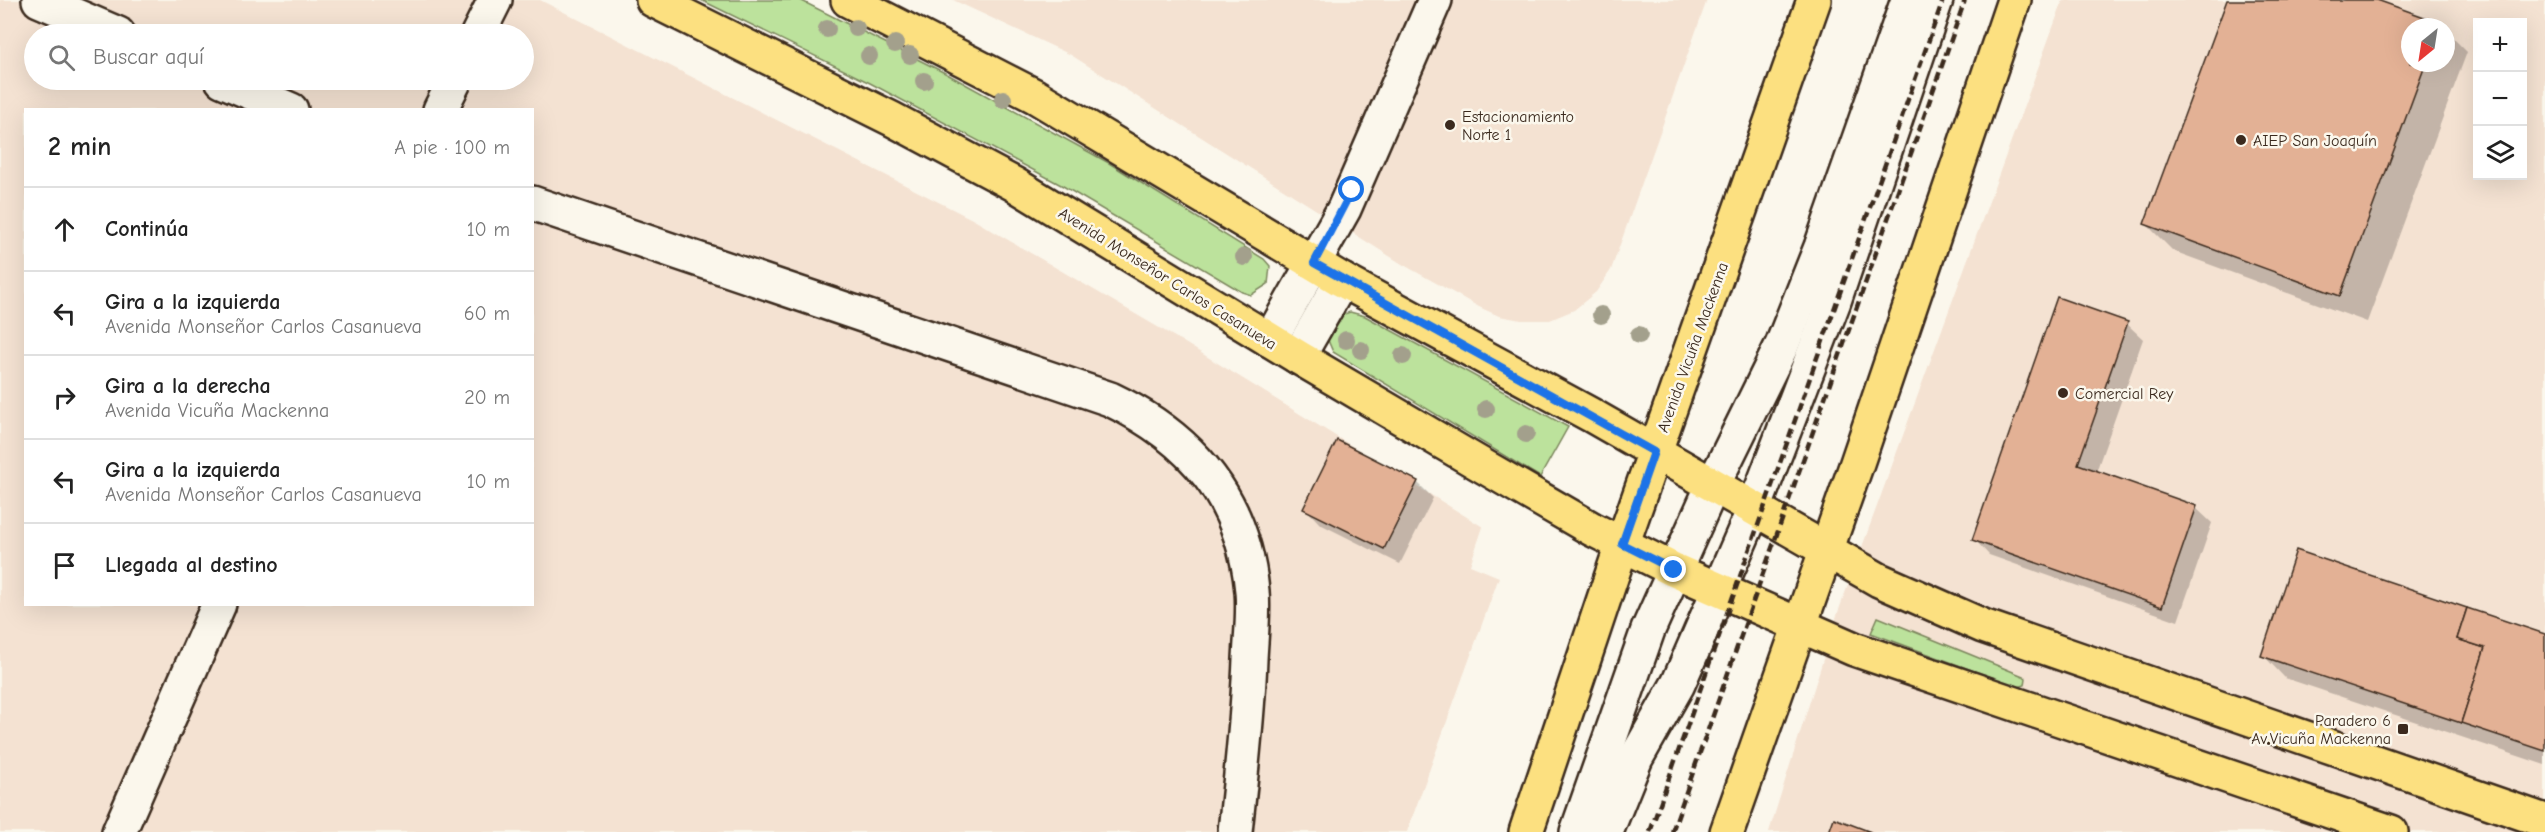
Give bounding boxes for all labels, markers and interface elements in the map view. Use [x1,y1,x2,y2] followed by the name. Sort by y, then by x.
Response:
[2401,18,2455,72] north arrow
[2473,18,2527,180] map controls
[2473,18,2527,72] button: +
[24,24,534,90] search box
[45,41,78,74] icon: search
[93,44,204,70] text: Buscar aquí
[2473,72,2527,126] button: −
[1462,108,1574,144] place label: Estacionamiento Norte 1
[1443,118,1457,132] marker: Estacionamiento Norte 1
[2473,126,2527,180] button: layers
[48,132,111,162] text: 2 min
[2253,132,2377,150] place label: AIEP San Joaquín
[2234,133,2248,147] marker: AIEP San Joaquín
[394,136,510,159] text: A pie · 100 m
[1338,176,1364,202] route start
[1055,204,1280,354] street label: Avenida Monseñor Carlos Casanueva
[48,213,81,246] icon: ahead
[105,216,189,242] text: Continúa
[467,218,510,241] text: 10 m
[1654,260,1732,435] street label: Avenida Vicuña Mackenna
[105,289,280,315] text: Gira a la izquierda
[48,297,81,330] icon: left
[464,302,510,325] text: 60 m
[105,315,422,338] text: Avenida Monseñor Carlos Casanueva
[105,373,271,399] text: Gira a la derecha
[48,381,81,414] icon: right
[2075,385,2174,403] place label: Comercial Rey
[464,386,510,409] text: 20 m
[2056,386,2070,400] marker: Comercial Rey
[105,399,329,422] text: Avenida Vicuña Mackenna
[105,457,280,483] text: Gira a la izquierda
[48,465,81,498] icon: left
[467,470,510,493] text: 10 m
[105,483,422,506] text: Avenida Monseñor Carlos Casanueva
[48,549,81,582] icon: arrive
[105,552,278,578] text: Llegada al destino
[1660,556,1686,582] route end
[2251,712,2391,748] place label: Paradero 6 Av.Vicuña Mackenna
[2396,722,2410,736] marker: Paradero 6 Av.Vicuña Mackenna

